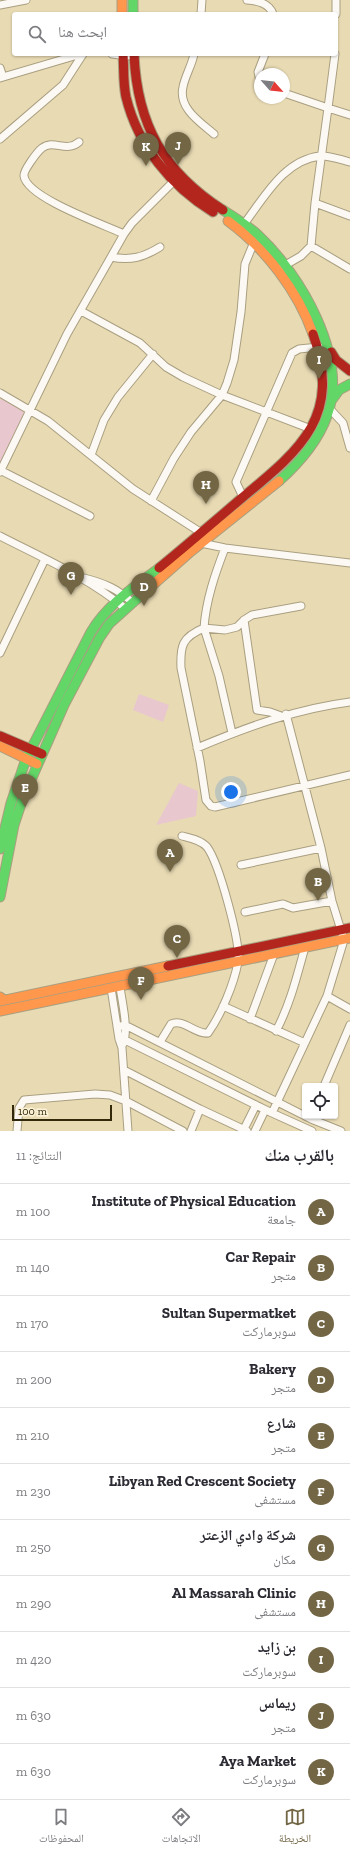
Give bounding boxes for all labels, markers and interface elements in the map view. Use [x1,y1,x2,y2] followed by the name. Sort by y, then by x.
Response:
[12,12,338,56] search box
[26,23,48,45] icon: search
[58,23,107,41] text: ابحث هنا
[254,68,290,104] north arrow
[165,132,191,165] pin: J
[133,133,159,166] pin: K
[306,346,332,379] pin: I
[193,471,219,504] pin: H
[58,562,84,595] pin: G
[131,573,157,606] pin: D
[12,774,38,807] pin: E
[221,782,241,802] your location
[157,839,183,872] pin: A
[305,868,331,901] pin: B
[164,925,190,958] pin: C
[128,967,154,1000] pin: F
[302,1083,338,1119] map controls
[302,1083,338,1119] button: locate
[12,1103,112,1122] scale bar
[18,1105,47,1118] text: 100 m
[264,1145,334,1165] text: بالقرب منك
[16,1148,62,1163] text: النتائج: 11
[92,1192,296,1210] text: Institute of Physical Education
[16,1204,50,1219] text: 100 m
[317,1204,325,1219] text: A
[267,1212,296,1227] text: جامعة
[226,1248,296,1266] text: Car Repair
[16,1260,50,1275] text: 140 m
[317,1260,325,1275] text: B
[271,1268,296,1283] text: متجر
[162,1304,296,1322] text: Sultan Supermatket
[16,1316,49,1331] text: 170 m
[317,1316,325,1331] text: C
[242,1324,296,1339] text: سوبرماركت
[249,1360,296,1378] text: Bakery
[16,1372,52,1387] text: 200 m
[316,1372,326,1387] text: D
[271,1380,296,1395] text: متجر
[266,1414,296,1432] text: شارع
[16,1428,49,1443] text: 210 m
[317,1428,325,1443] text: E
[271,1440,296,1455] text: متجر
[109,1472,296,1490] text: Libyan Red Crescent Society
[16,1484,51,1499] text: 230 m
[317,1484,325,1499] text: F
[254,1492,296,1507] text: مستشفى
[200,1526,296,1544] text: شركة وادي الزعتر
[16,1540,51,1555] text: 250 m
[317,1540,325,1555] text: G
[273,1552,296,1567] text: مكان
[172,1584,296,1602] text: Al Massarah Clinic
[16,1596,51,1611] text: 290 m
[316,1596,326,1611] text: H
[254,1604,296,1619] text: مستشفى
[258,1638,296,1656] text: بن زايد
[16,1652,51,1667] text: 420 m
[319,1652,323,1667] text: I
[242,1664,296,1679] text: سوبرماركت
[259,1694,296,1712] text: ريماس
[16,1708,51,1723] text: 630 m
[318,1708,324,1723] text: J
[271,1720,296,1735] text: متجر
[219,1752,296,1770] text: Aya Market
[16,1764,51,1779] text: 630 m
[317,1764,325,1779] text: K
[242,1772,296,1787] text: سوبرماركت
[39,1806,84,1849] tab: المحفوظات
[162,1806,201,1849] tab: الاتجاهات
[279,1806,311,1849] tab: الخريطة

